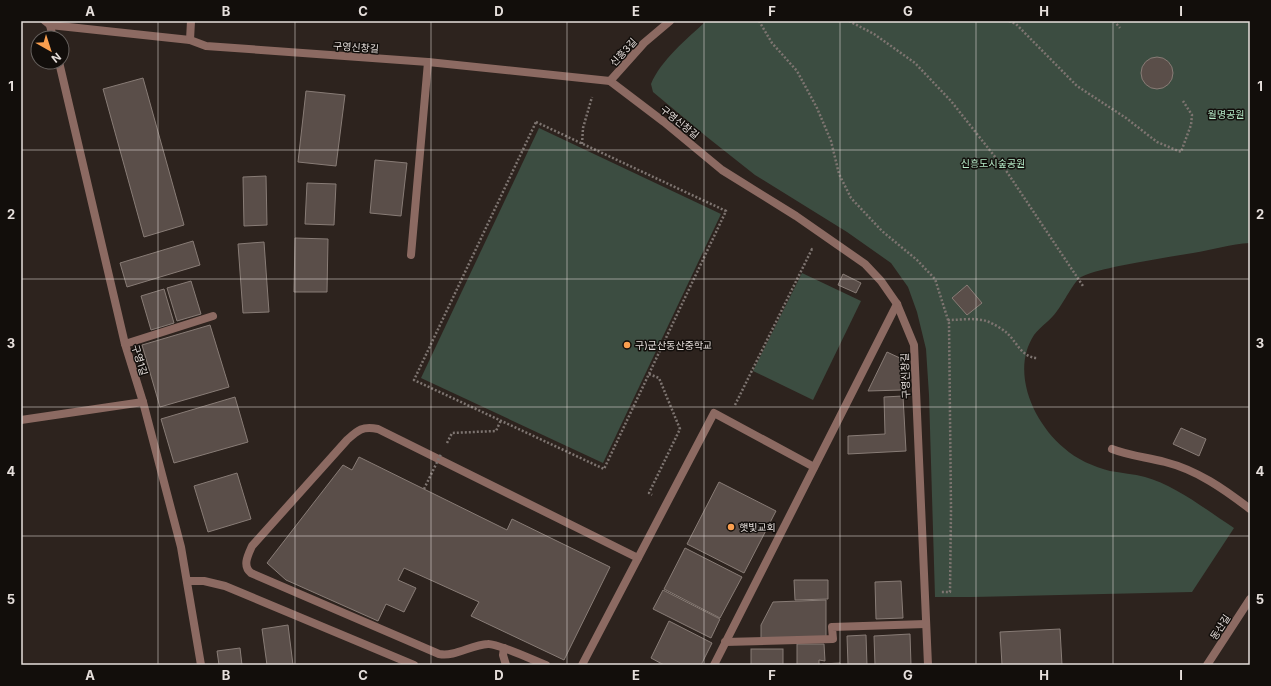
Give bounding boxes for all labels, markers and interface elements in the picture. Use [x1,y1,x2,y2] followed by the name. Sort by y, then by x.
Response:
[85,3,95,19] text: A
[222,3,231,19] text: B
[358,3,368,19] text: C
[494,3,504,19] text: D
[632,3,640,19] text: E
[768,3,776,19] text: F
[903,3,913,19] text: G
[1039,3,1049,19] text: H
[1179,3,1183,19] text: I
[30,30,70,70] north arrow
[607,36,639,68] street label: 신흥3길
[333,39,379,55] street label: 구영신창길
[49,50,64,66] text: N
[8,78,14,94] text: 1
[1257,78,1263,94] text: 1
[658,103,702,141] street label: 구영신창길
[1208,108,1244,120] park label: 월명공원
[961,157,1025,169] park label: 신흥도시숲공원
[7,206,15,222] text: 2
[1256,206,1264,222] text: 2
[7,335,15,351] text: 3
[1256,335,1264,351] text: 3
[635,339,712,351] place label: 구)군산동산중학교
[622,340,632,350] marker: 구)군산동산중학교
[130,343,150,377] street label: 구영1길
[898,353,912,399] street label: 구영신창길
[7,463,16,479] text: 4
[1256,463,1265,479] text: 4
[739,521,776,533] place label: 햇빛교회
[726,522,736,532] marker: 햇빛교회
[7,591,15,607] text: 5
[1256,591,1264,607] text: 5
[1207,612,1233,642] street label: 동산길
[85,667,95,683] text: A
[222,667,231,683] text: B
[358,667,368,683] text: C
[494,667,504,683] text: D
[632,667,640,683] text: E
[768,667,776,683] text: F
[903,667,913,683] text: G
[1039,667,1049,683] text: H
[1179,667,1183,683] text: I

